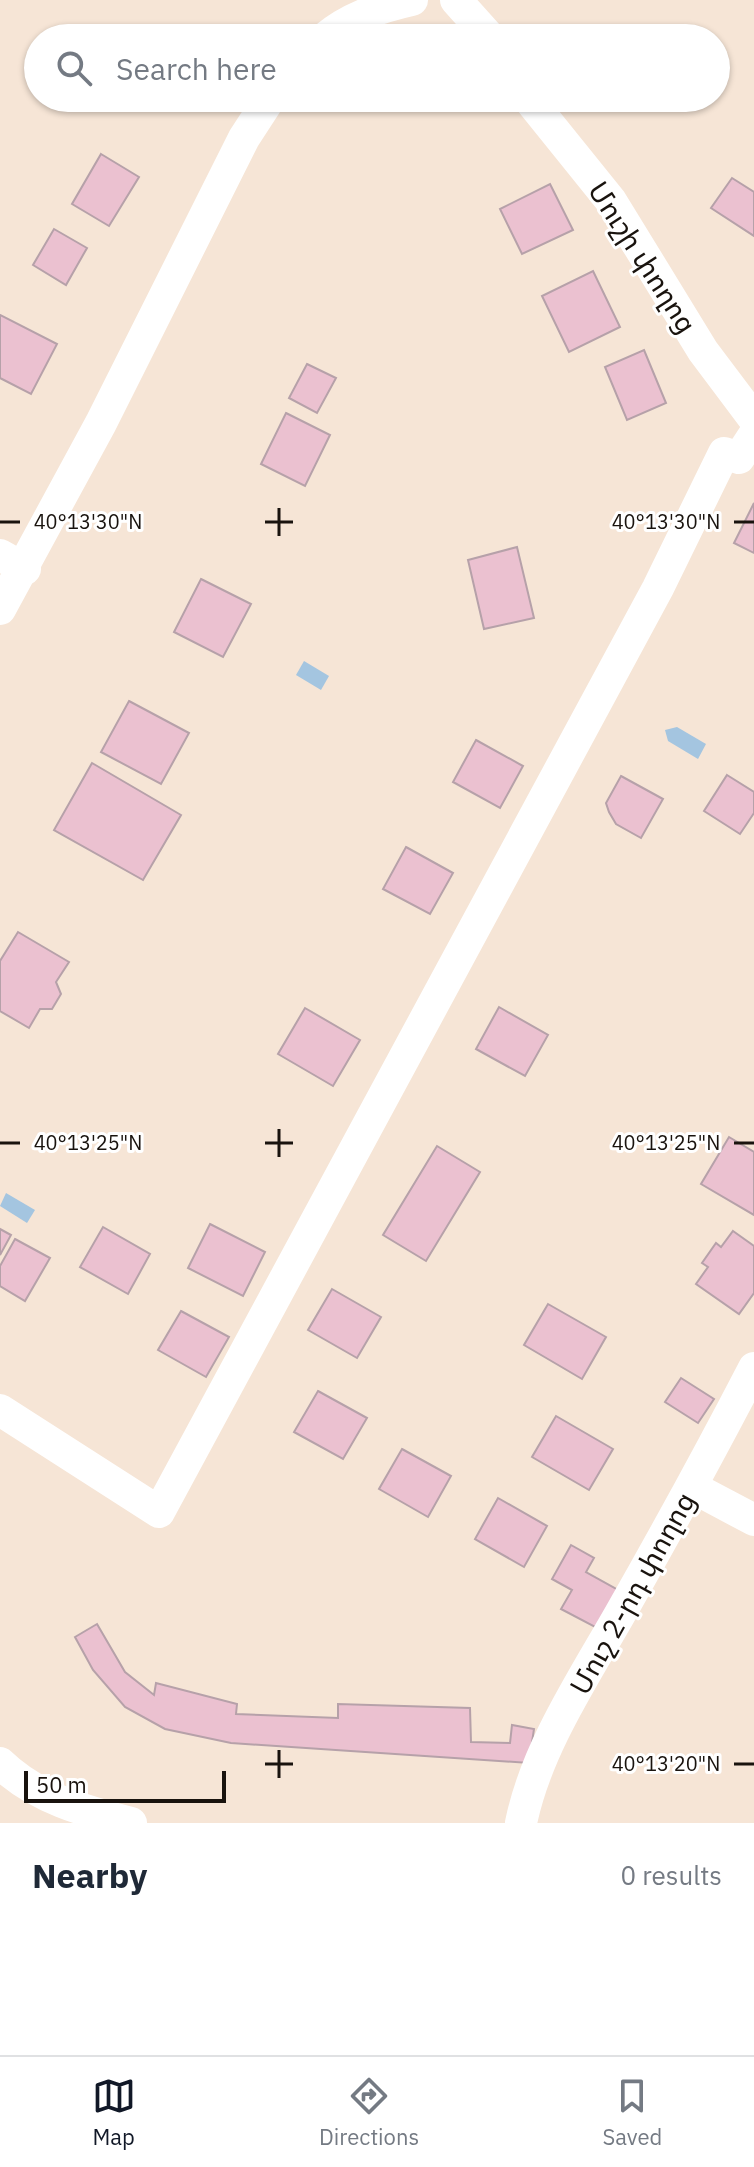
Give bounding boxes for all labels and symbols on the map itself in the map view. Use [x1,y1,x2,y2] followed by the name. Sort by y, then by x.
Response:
[580,174,706,340] street label: Մուշի փողոց
[34,508,142,535] text: 40°13'30"N
[612,508,720,535] text: 40°13'30"N
[34,1129,142,1156] text: 40°13'25"N
[612,1129,720,1156] text: 40°13'25"N
[561,1485,703,1701] street label: Մուշ 2-րդ փողոց
[612,1750,720,1777] text: 40°13'20"N
[24,1767,226,1803] scale bar

